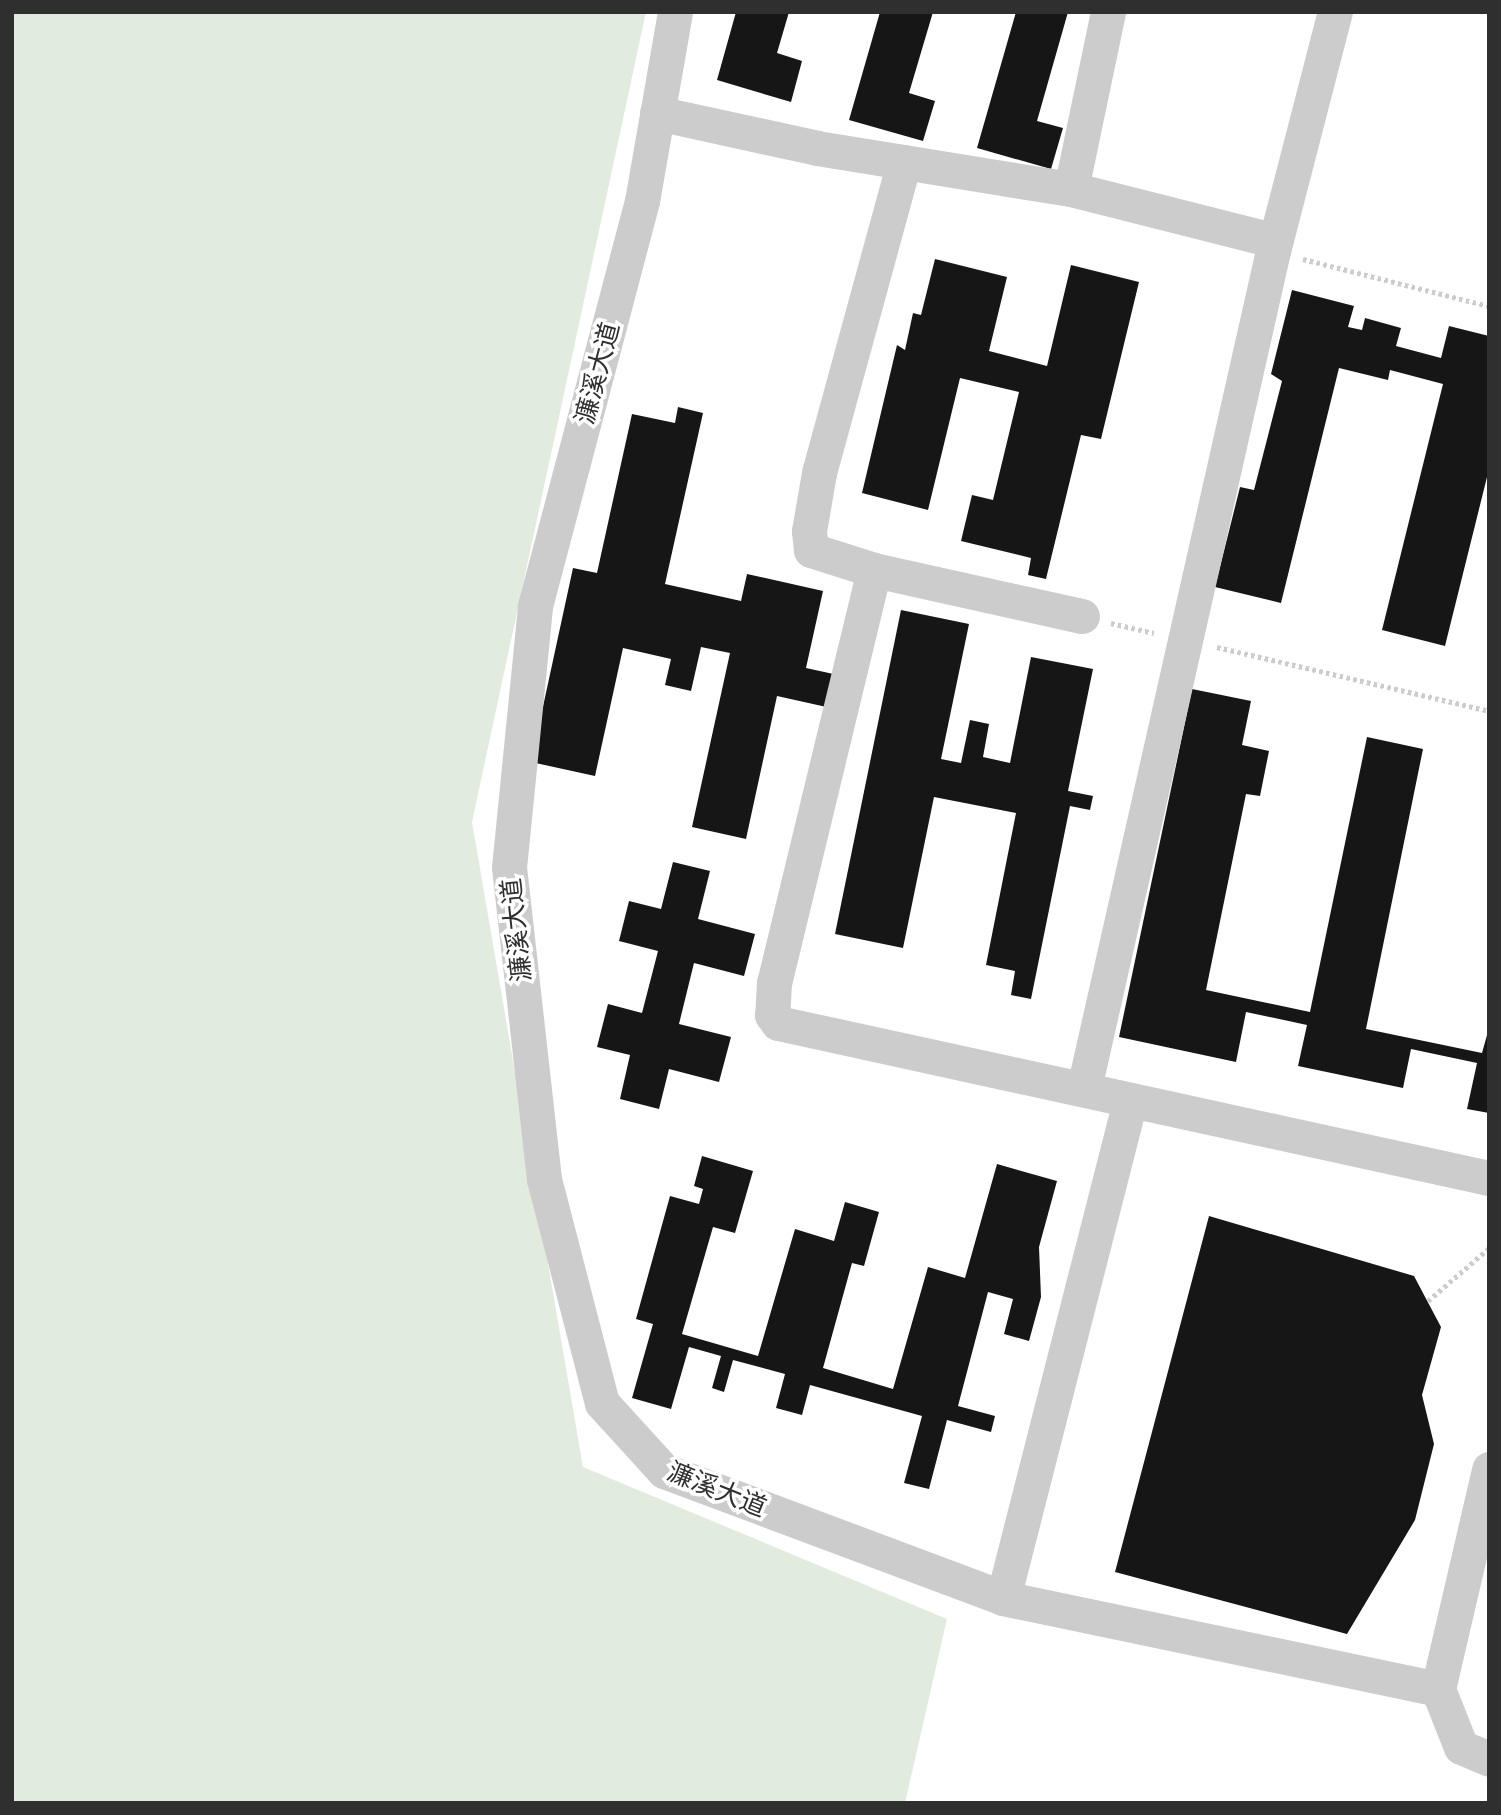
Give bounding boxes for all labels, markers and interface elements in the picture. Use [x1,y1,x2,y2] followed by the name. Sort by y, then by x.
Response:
[568,319,626,427] street label: 濂溪大道
[495,877,537,983] street label: 濂溪大道
[663,1455,771,1523] street label: 濂溪大道

